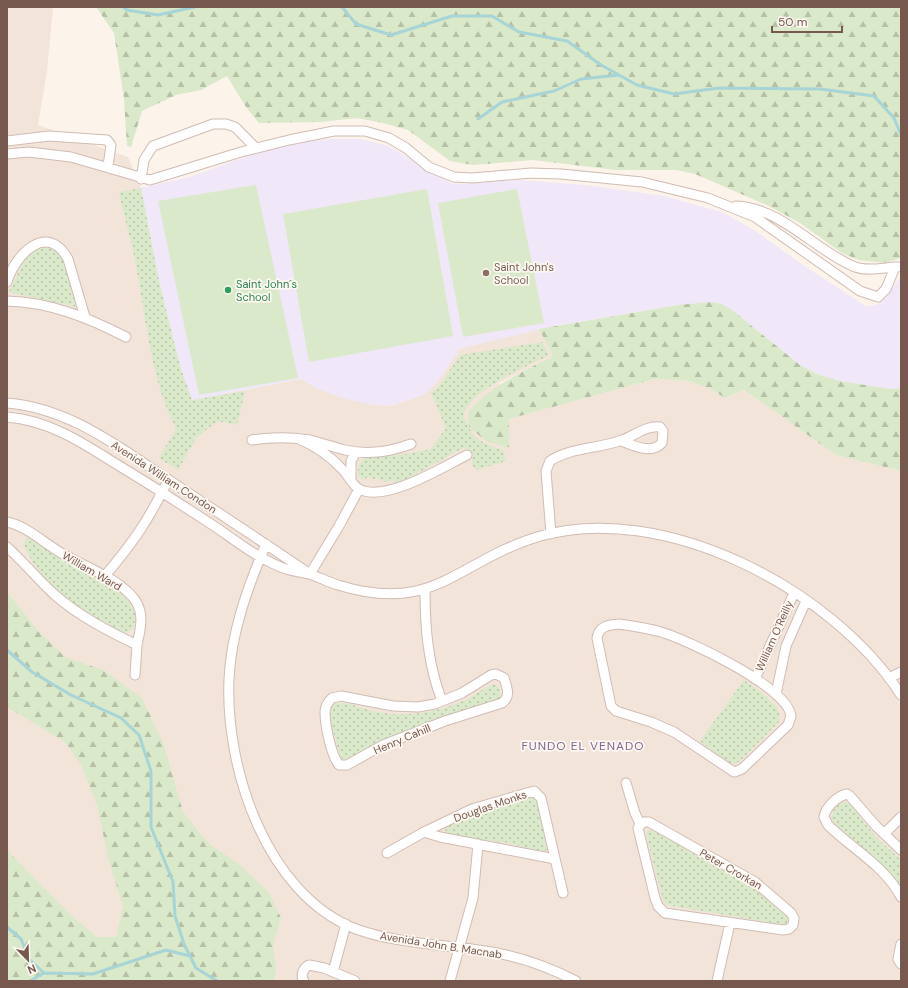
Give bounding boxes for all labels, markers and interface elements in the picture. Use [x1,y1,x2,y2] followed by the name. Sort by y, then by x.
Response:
[772,8,842,34] scale bar
[778,14,807,30] text: 50 m
[494,260,554,287] place label: Saint John's School
[481,268,491,278] marker: Saint John's School
[236,277,297,304] place label: Saint John´s School
[223,285,233,295] marker: Saint John´s School
[108,438,220,516] street label: Avenida William Condon
[60,548,124,594] street label: William Ward
[752,598,796,674] street label: William O´Reilly
[371,721,433,757] street label: Henry Cahill
[521,738,645,754] district label: FUNDO EL VENADO
[452,787,528,825] street label: Douglas Monks
[697,846,765,892] street label: Peter Crorkan
[379,928,503,962] street label: Avenida John B. Macnab
[8,940,48,980] north arrow
[25,961,38,977] text: N

